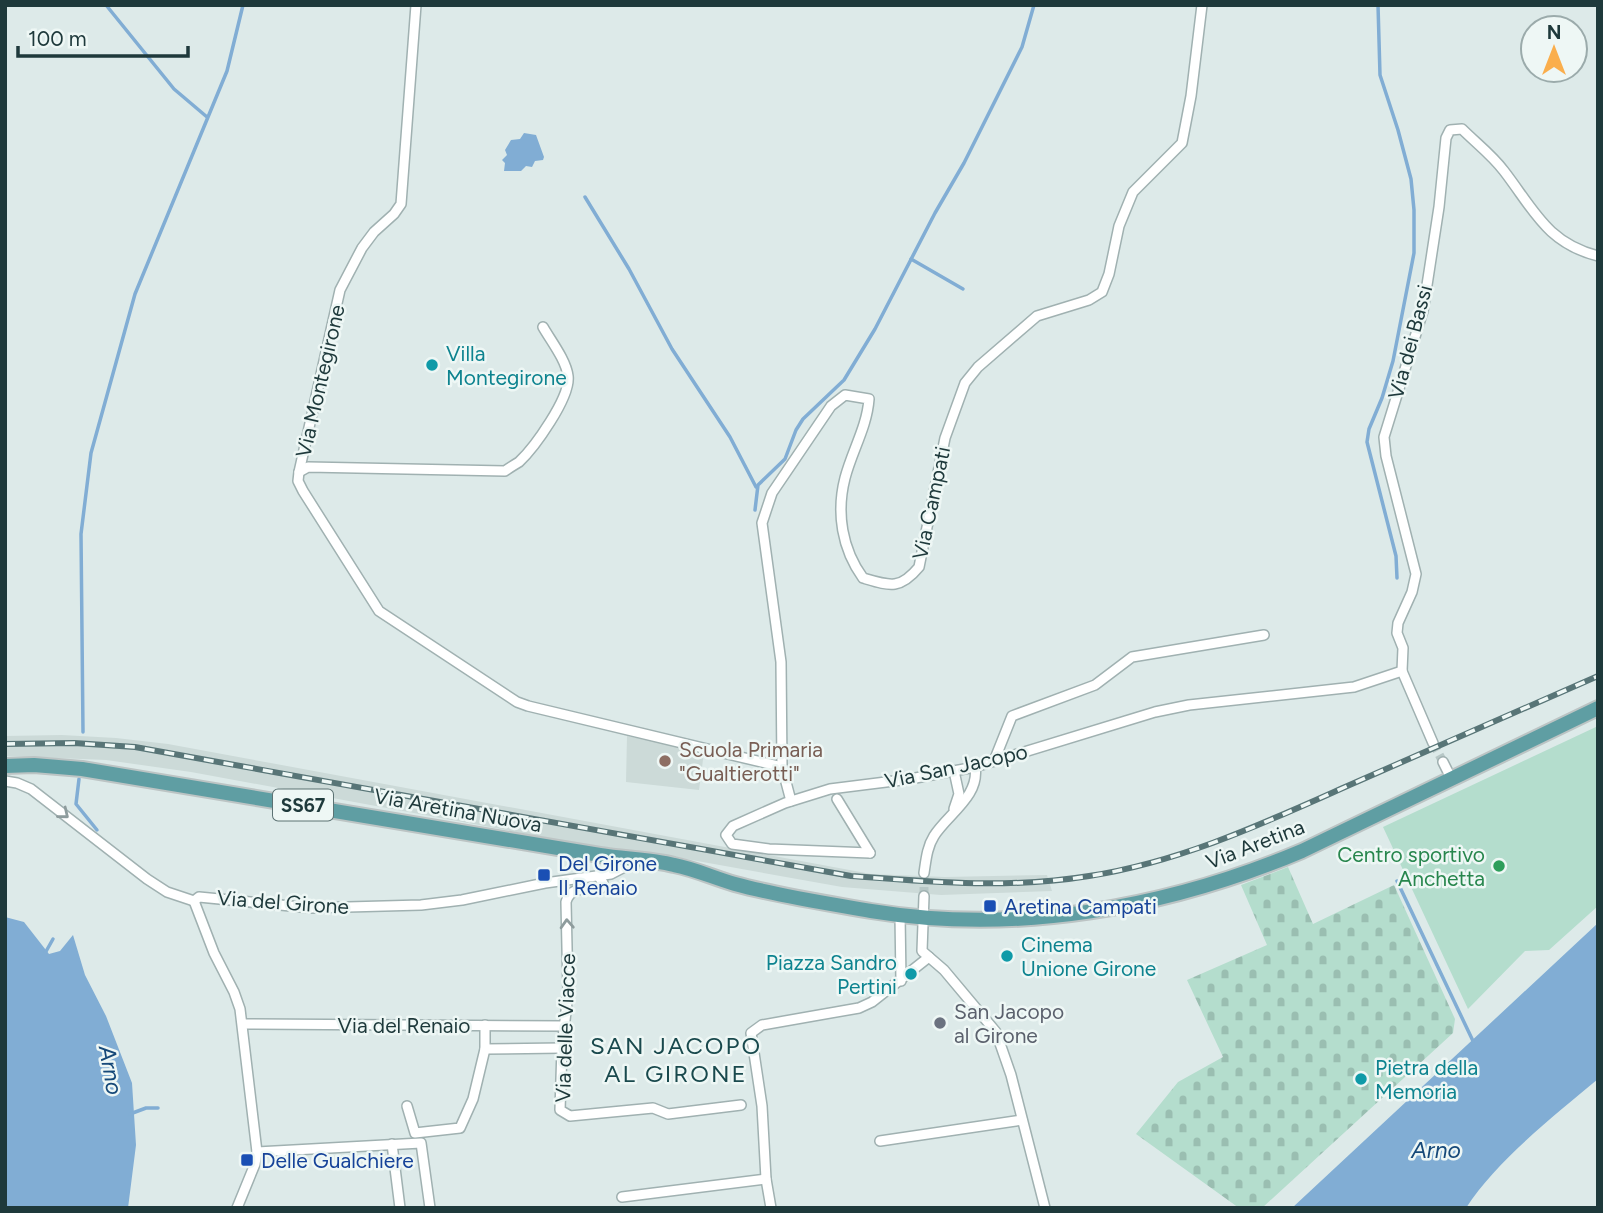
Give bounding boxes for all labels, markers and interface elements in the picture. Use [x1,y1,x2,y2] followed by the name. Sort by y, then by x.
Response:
[18,14,187,58] scale bar
[1519,14,1589,84] north arrow
[1547,21,1561,44] text: N
[28,26,87,51] text: 100 m
[1383,282,1437,402] street label: Via dei Bassi
[290,302,350,460] street label: Via Montegirone
[446,341,567,390] place label: Villa Montegirone
[424,357,440,373] marker: Villa Montegirone
[907,444,955,562] street label: Via Campati
[679,737,823,786] place label: Scuola Primaria "Gualtierotti"
[882,739,1030,793] street label: Via San Jacopo
[657,753,673,769] marker: Scuola Primaria "Gualtierotti"
[372,783,544,837] street label: Via Aretina Nuova
[273,790,333,820] road number: SS67
[56,805,68,818] one-way arrow
[1202,814,1308,874] street label: Via Aretina
[1337,842,1485,891] place label: Centro sportivo Anchetta
[558,851,657,900] place label: Del Girone Il Renaio
[1491,858,1507,874] marker: Centro sportivo Anchetta
[536,867,552,883] marker: Del Girone Il Renaio
[216,885,350,919] street label: Via del Girone
[1004,894,1157,919] place label: Aretina Campati
[982,898,998,914] marker: Aretina Campati
[560,919,575,930] one-way arrow
[1021,932,1156,981] place label: Cinema Unione Girone
[999,948,1015,964] marker: Cinema Unione Girone
[766,950,897,999] place label: Piazza Sandro Pertini
[550,953,580,1103] street label: Via delle Viacce
[903,966,919,982] marker: Piazza Sandro Pertini
[954,999,1064,1048] place label: San Jacopo al Girone
[338,1013,471,1038] street label: Via del Renaio
[932,1015,948,1031] marker: San Jacopo al Girone
[590,1031,762,1088] district label: SAN JACOPO AL GIRONE
[93,1042,129,1097] water label: Arno
[1375,1055,1478,1104] place label: Pietra della Memoria
[1353,1071,1369,1087] marker: Pietra della Memoria
[1410,1136,1461,1164] water label: Arno
[261,1148,414,1173] place label: Delle Gualchiere
[239,1152,255,1168] marker: Delle Gualchiere

